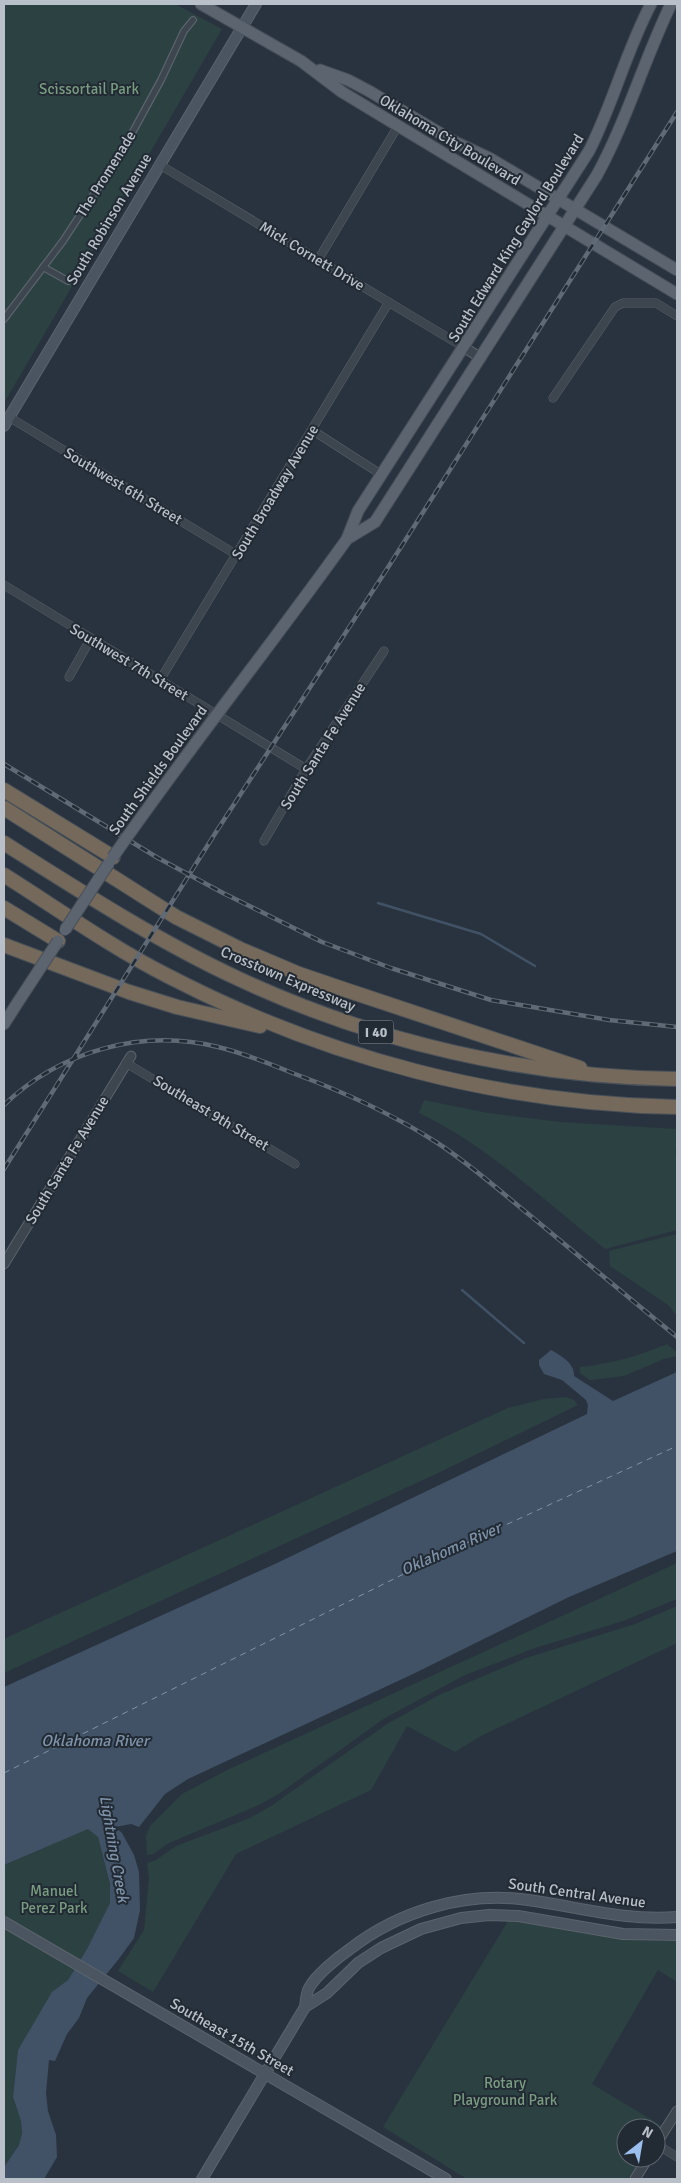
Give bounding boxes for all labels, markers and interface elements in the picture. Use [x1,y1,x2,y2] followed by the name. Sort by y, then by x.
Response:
[39,80,139,98] park label: Scissortail Park
[376,91,524,189] street label: Oklahoma City Boulevard
[72,128,140,220] street label: The Promenade
[444,131,588,345] street label: South Edward King Gaylord Boulevard
[63,150,155,288] street label: South Robinson Avenue
[256,218,368,294] street label: Mick Cornett Drive
[228,421,322,563] street label: South Broadway Avenue
[61,444,185,528] street label: Southwest 6th Street
[67,620,191,704] street label: Southwest 7th Street
[277,679,369,813] street label: South Santa Fe Avenue
[105,702,211,838] street label: South Shields Boulevard
[218,942,358,1016] street label: Crosstown Expressway
[358,1020,394,1044] road number: I 40
[150,1071,272,1155] street label: Southeast 9th Street
[22,1093,112,1227] street label: South Santa Fe Avenue
[398,1517,506,1580] water label: Oklahoma River
[41,1731,151,1751] water label: Oklahoma River
[95,1794,134,1906] water label: Lightning Creek
[507,1874,647,1912] street label: South Central Avenue
[20,1882,88,1917] park label: Manuel Perez Park
[167,1994,297,2080] street label: Southeast 15th Street
[453,2074,558,2109] park label: Rotary Playground Park
[616,2118,666,2168] north arrow
[639,2122,656,2142] text: N

